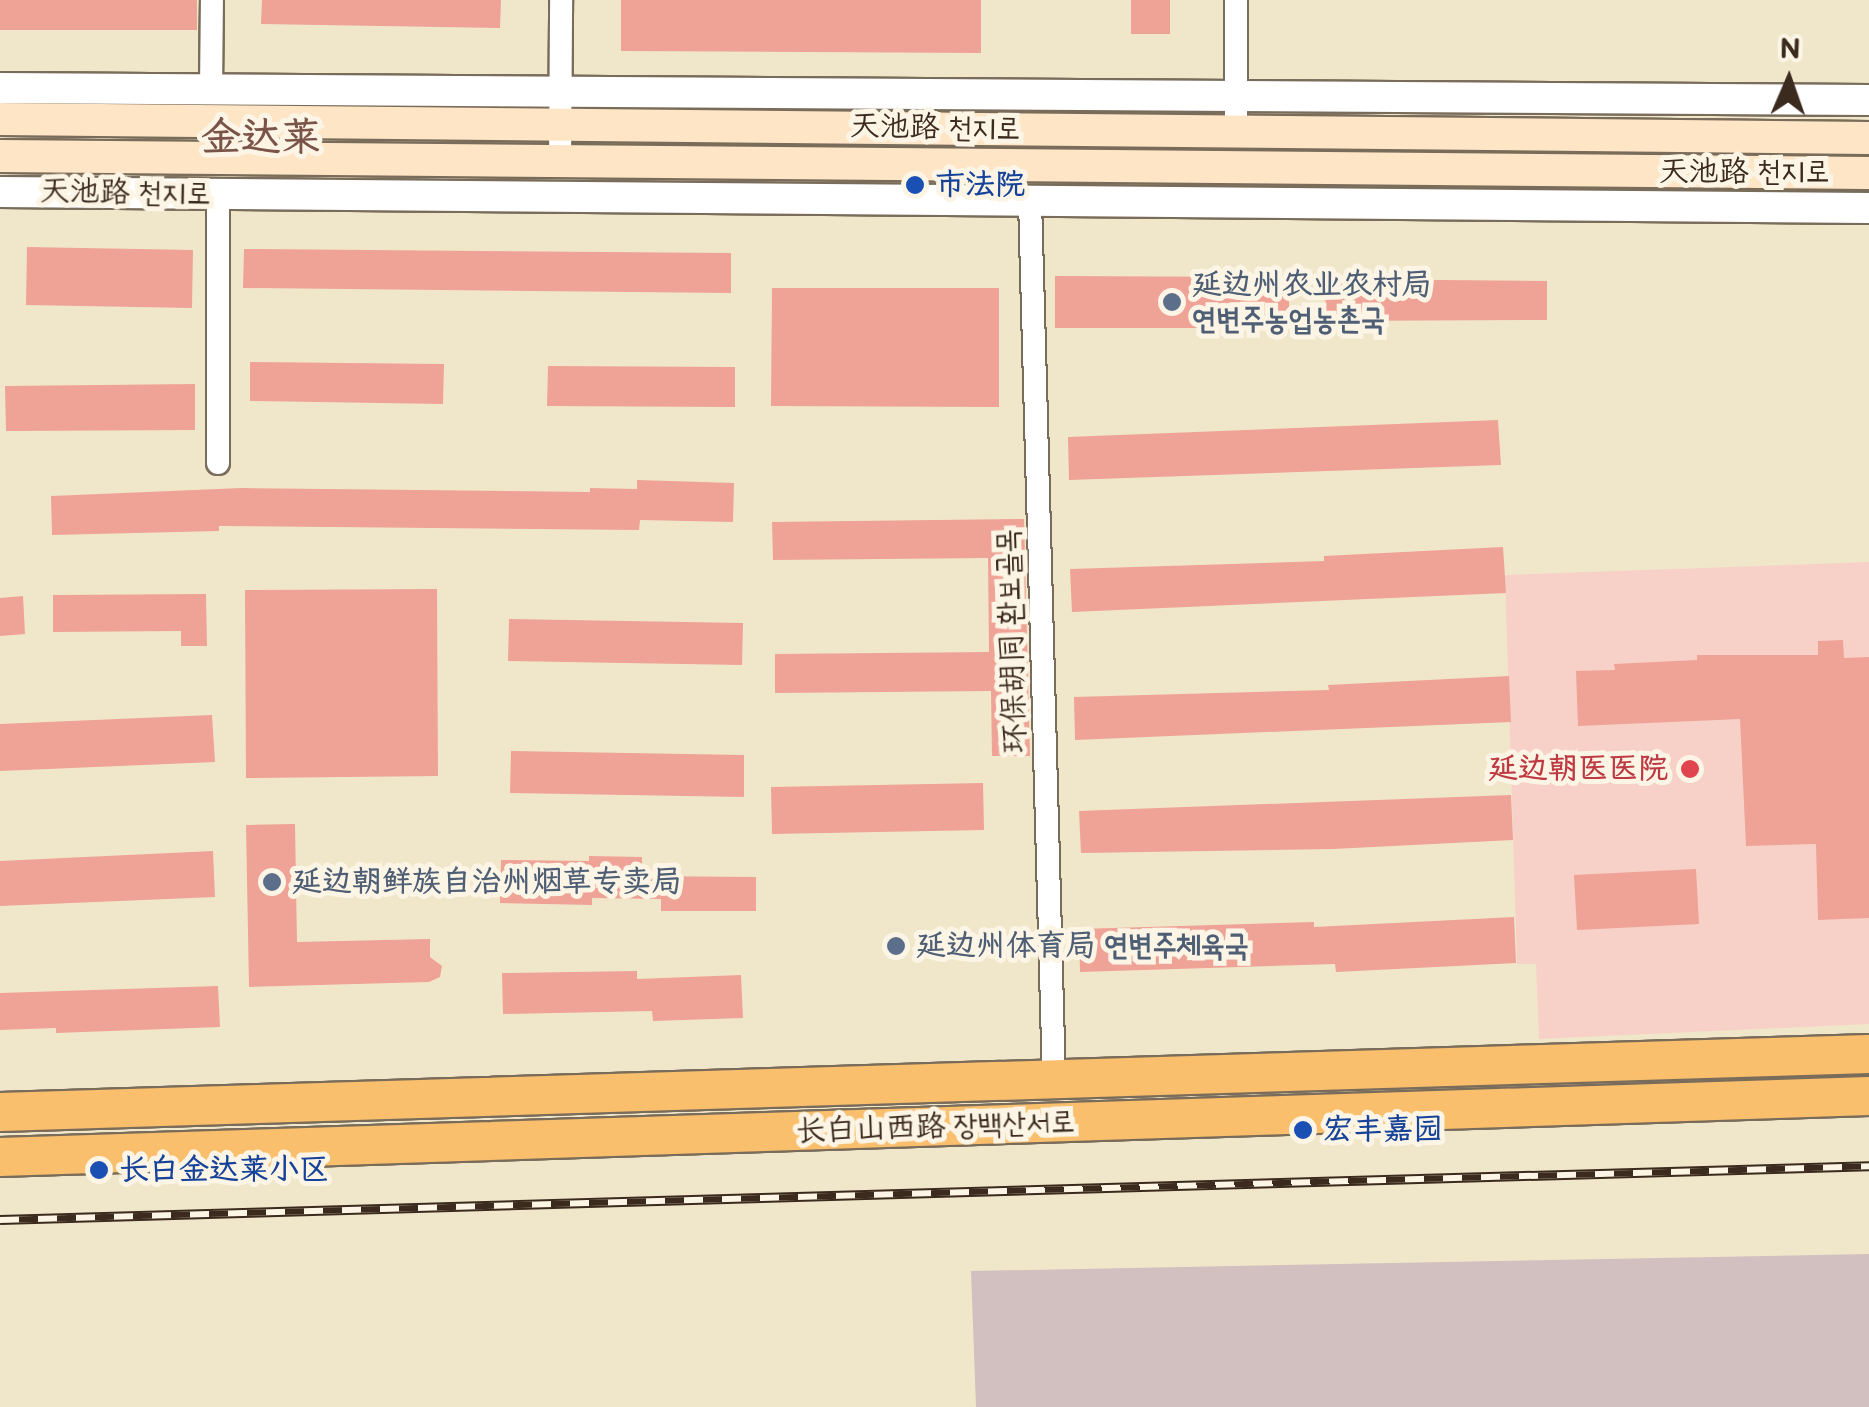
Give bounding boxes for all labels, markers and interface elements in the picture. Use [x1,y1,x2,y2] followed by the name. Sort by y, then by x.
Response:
[1739,30,1839,130] north arrow
[1779,33,1801,66] text: N
[849,109,1021,147] street label: 天池路 천지로
[201,114,321,162] district label: 金达莱
[1659,154,1829,190] street label: 天池路 천지로
[935,167,1025,203] place label: 市法院
[39,174,211,212] street label: 天池路 천지로
[904,174,926,196] marker: 市法院
[1192,267,1432,338] place label: 延边州农业农村局 연변주농업농촌국
[1161,291,1183,313] marker: 延边州农业农村局 연변주농업농촌국
[990,528,1034,754] street label: 环保胡同 환보골목
[1488,751,1668,787] place label: 延边朝医医院
[1677,756,1703,782] marker: 延边朝医医院
[292,864,682,900] place label: 延边朝鲜族自治州烟草专卖局
[261,871,283,893] marker: 延边朝鲜族自治州烟草专卖局
[916,928,1249,964] place label: 延边州体育局 연변주체육국
[885,935,907,957] marker: 延边州体育局 연변주체육국
[795,1104,1075,1150] street label: 长白山西路 장백산서로
[1323,1112,1443,1148] place label: 宏丰嘉园
[1292,1119,1314,1141] marker: 宏丰嘉园
[119,1152,329,1188] place label: 长白金达莱小区
[88,1159,110,1181] marker: 长白金达莱小区

